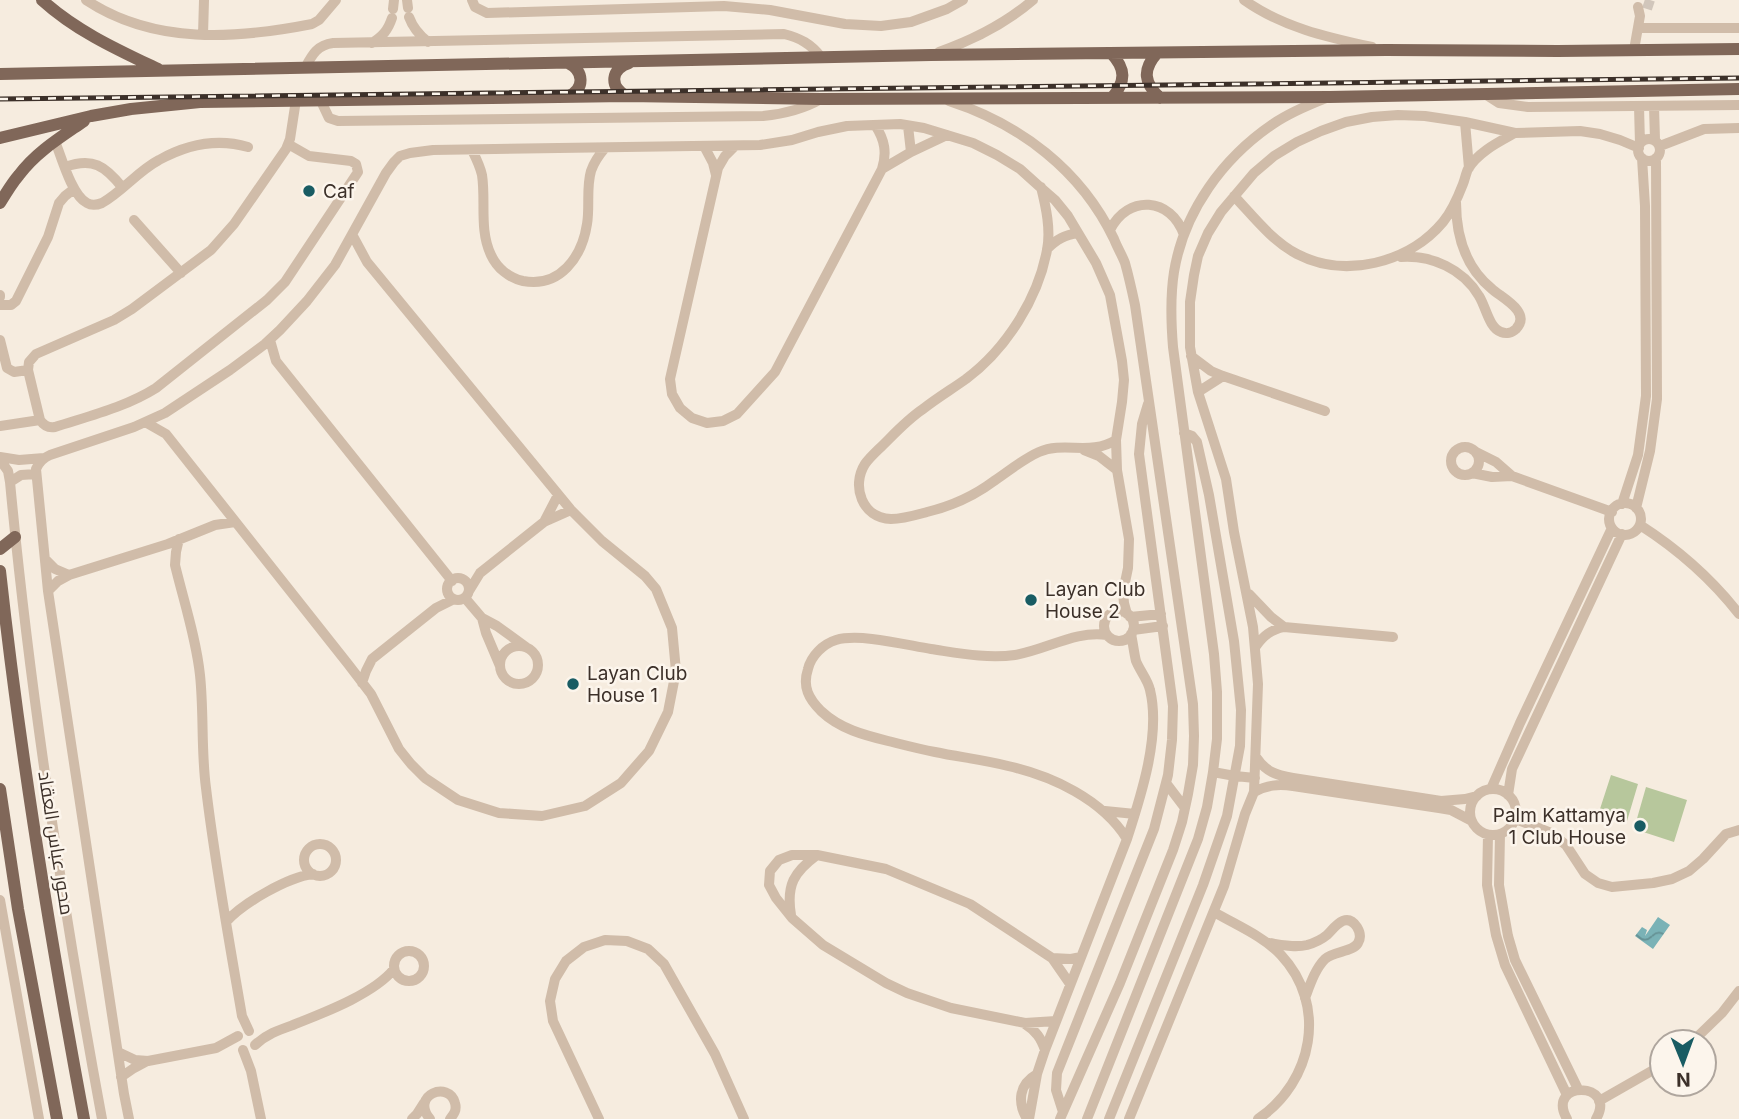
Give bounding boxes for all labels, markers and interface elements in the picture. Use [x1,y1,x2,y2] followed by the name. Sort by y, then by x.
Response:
[323,180,355,203] place label: Caf
[301,183,317,199] marker: Caf
[1045,578,1145,623] place label: Layan Club House 2
[1023,592,1039,608] marker: Layan Club House 2
[587,662,687,707] place label: Layan Club House 1
[565,676,581,692] marker: Layan Club House 1
[33,770,79,916] street label: محور عباس العقاد
[1493,804,1626,849] place label: Palm Kattamya 1 Club House
[1632,818,1648,834] marker: Palm Kattamya 1 Club House
[1648,1028,1718,1098] north arrow
[1676,1068,1691,1091] text: N

